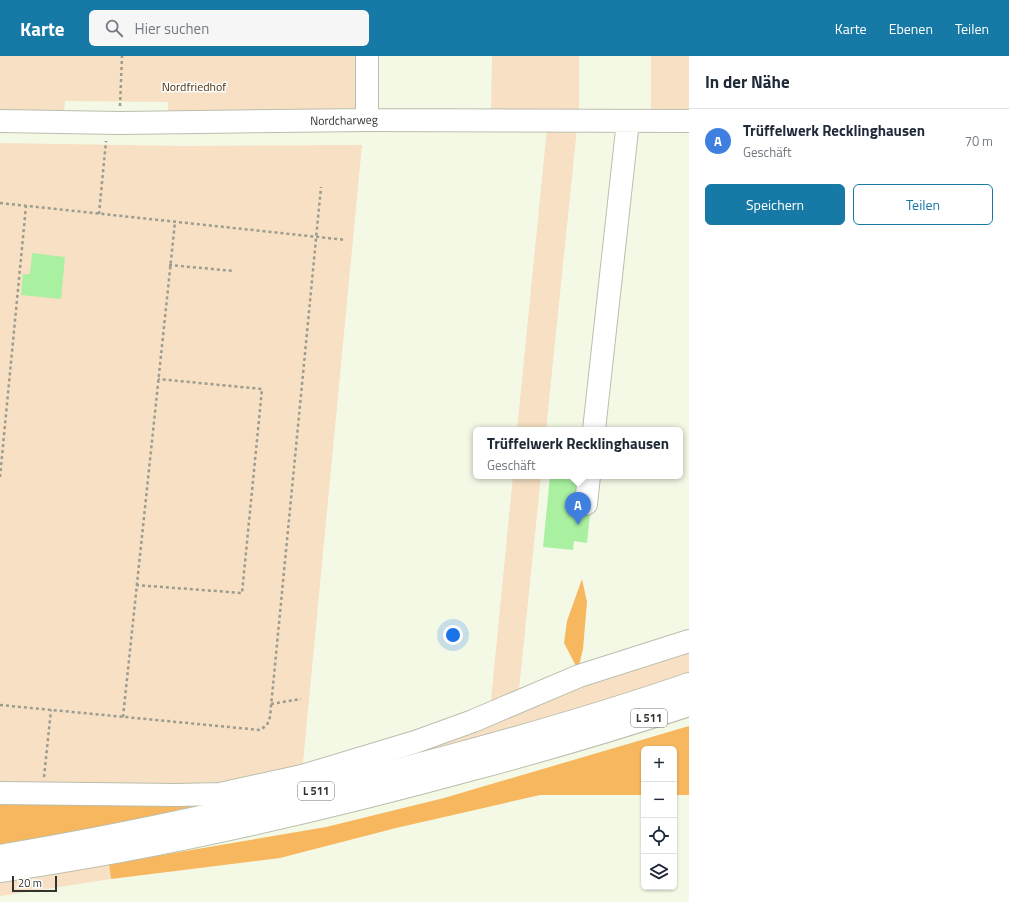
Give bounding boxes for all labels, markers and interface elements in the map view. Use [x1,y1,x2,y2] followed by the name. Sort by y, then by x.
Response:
[89,10,369,46] search box
[20,14,65,43] text: Karte
[103,17,125,39] icon: search
[135,17,209,40] text: Hier suchen
[835,18,867,39] text: Karte
[889,18,933,39] text: Ebenen
[955,18,989,39] text: Teilen
[705,69,790,95] text: In der Nähe
[162,77,226,96] park label: Nordfriedhof
[310,110,378,130] street label: Nordcharweg
[743,119,925,142] text: Trüffelwerk Recklinghausen
[714,131,722,151] text: A
[965,131,993,151] text: 70 m
[743,142,792,162] text: Geschäft
[705,184,845,225] button: Speichern
[853,184,993,225] button: Teilen
[473,427,683,479] popup
[487,432,669,455] text: Trüffelwerk Recklinghausen
[487,455,536,475] text: Geschäft
[565,492,591,525] pin: A
[443,625,463,645] your location
[631,709,667,727] road number: L 511
[641,746,677,890] map controls
[641,746,677,782] button: +
[298,782,334,800] road number: L 511
[641,782,677,818] button: −
[641,818,677,854] button: locate
[641,854,677,890] button: layers
[12,874,57,893] scale bar
[18,875,42,891] text: 20 m

